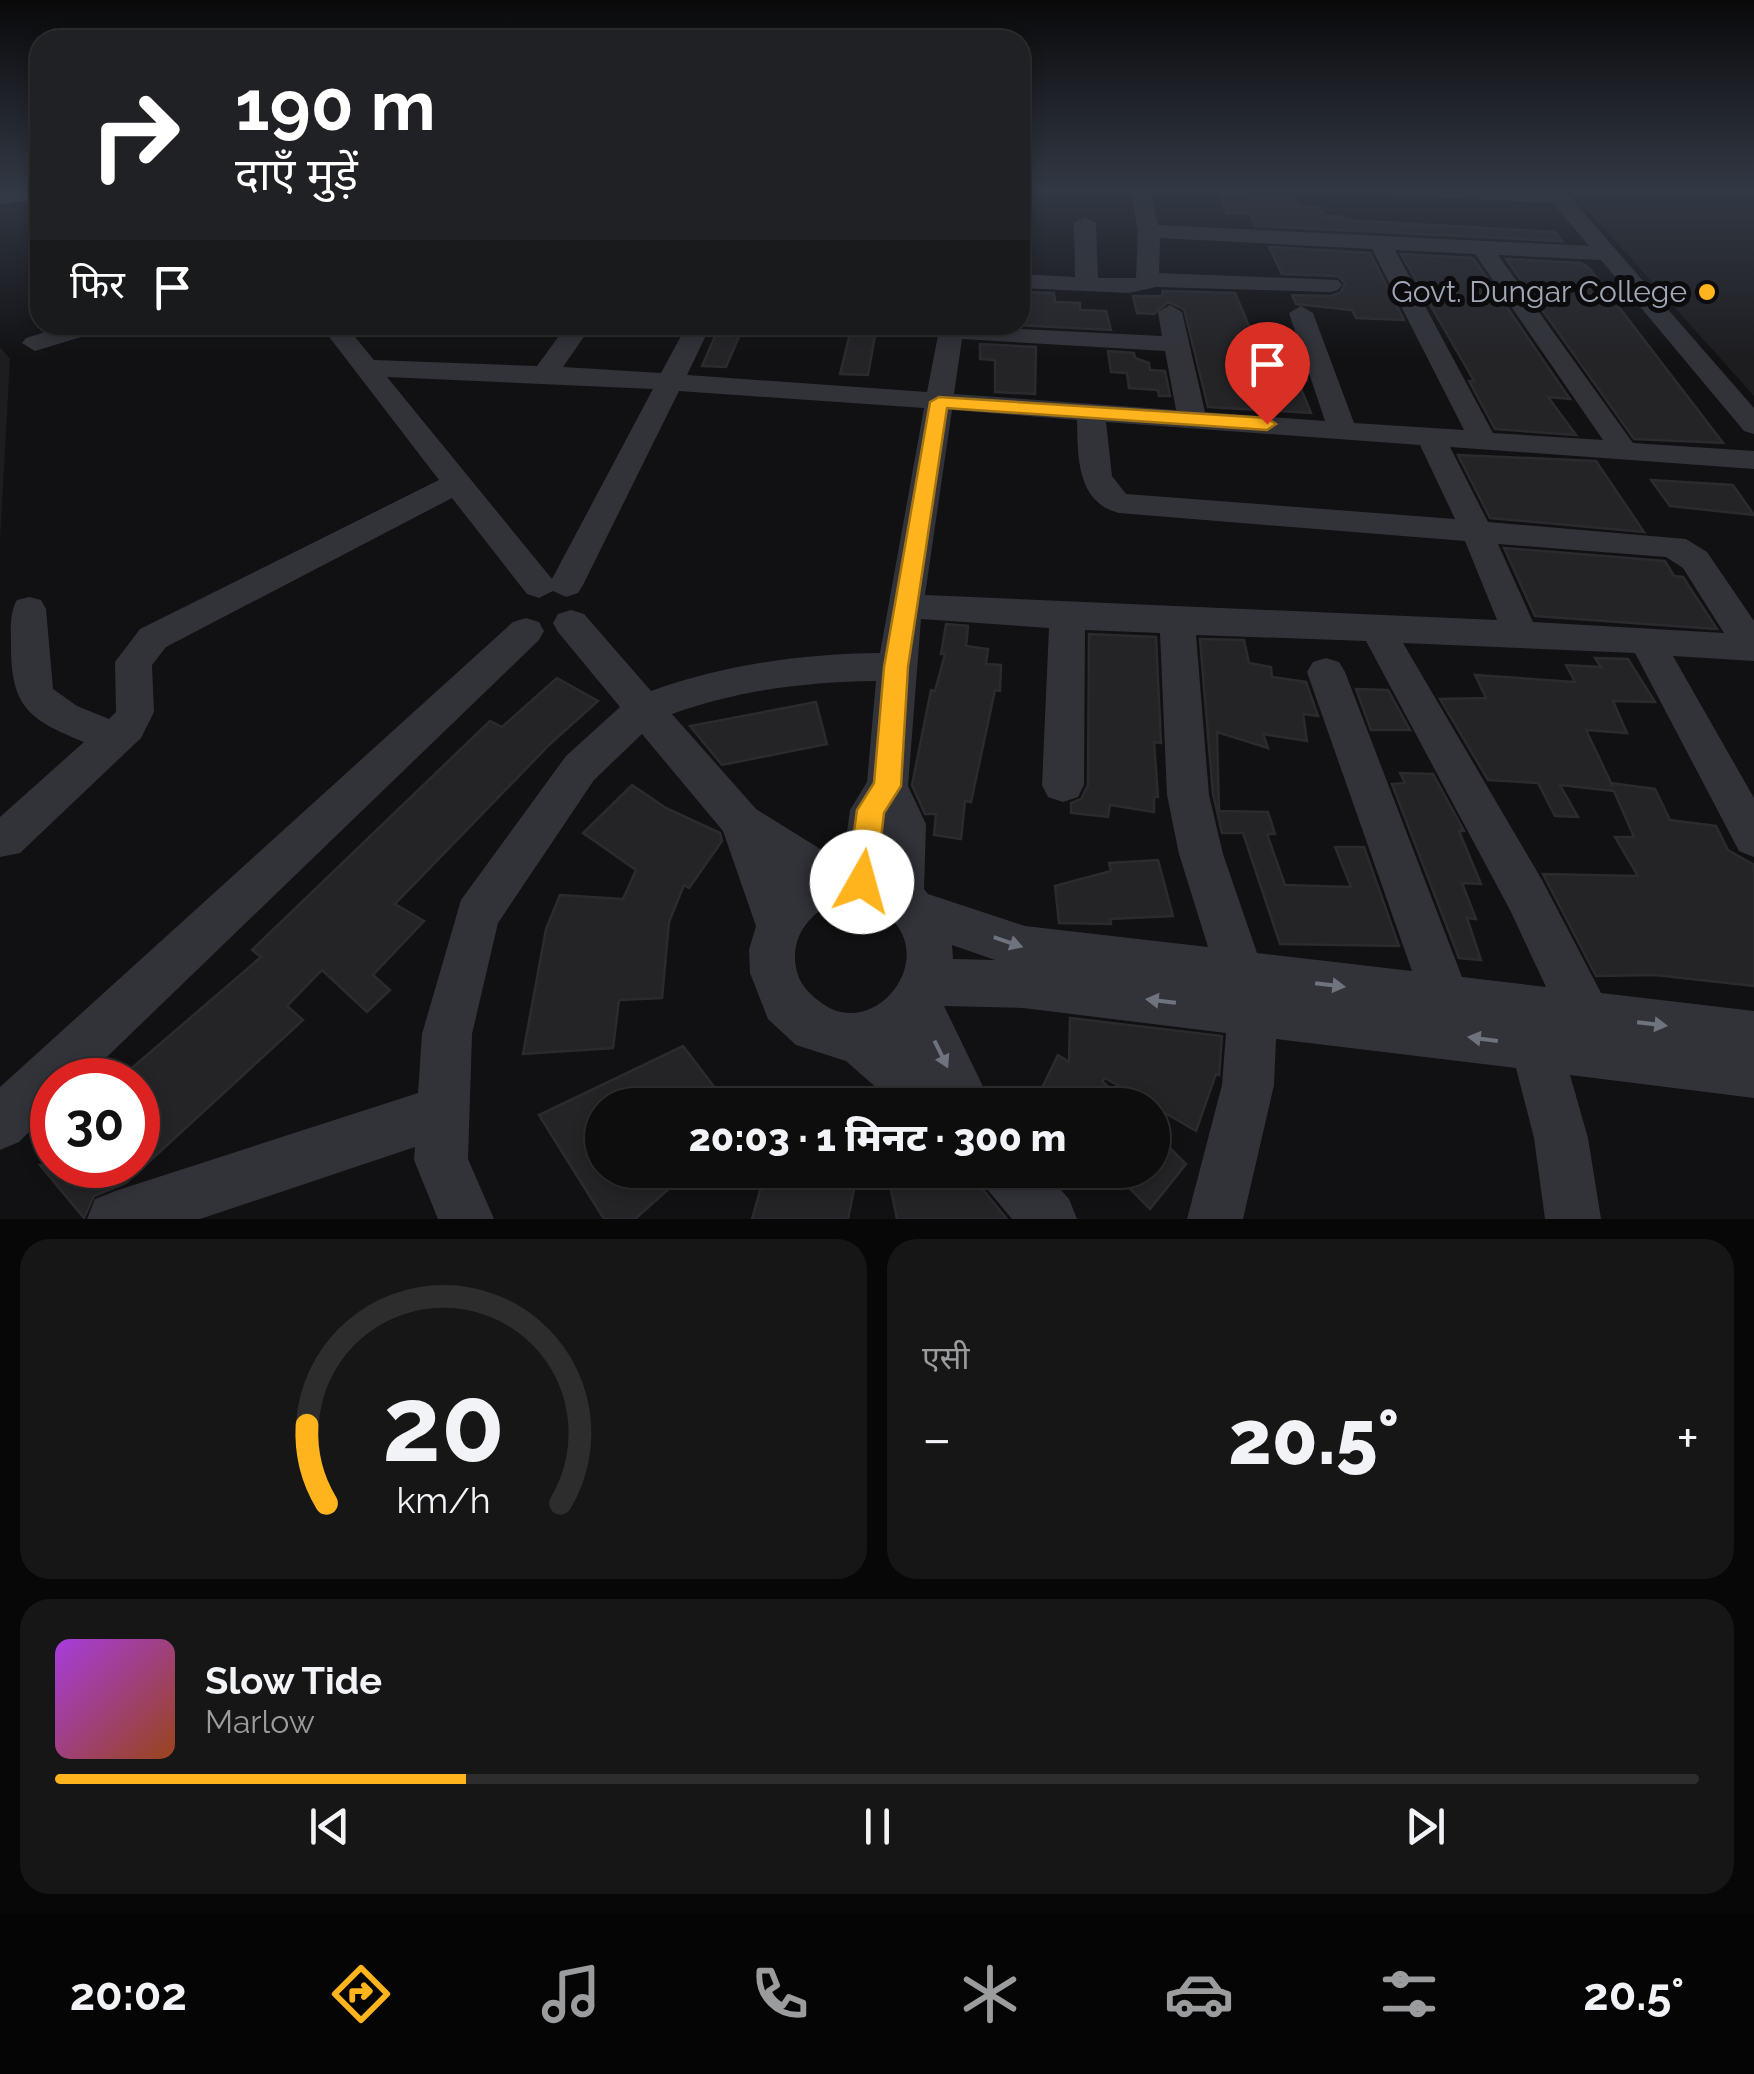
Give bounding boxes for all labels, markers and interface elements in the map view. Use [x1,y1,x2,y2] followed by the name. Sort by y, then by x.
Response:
[235,64,436,146] text: 190 m
[70,70,200,200] icon: right
[235,148,358,201] text: दाएँ मुड़ें
[145,260,200,315] icon: arrive
[70,262,125,307] text: फिर
[1391,274,1687,309] place label: Govt. Dungar College
[1696,281,1718,303] marker: Govt. Dungar College
[1225,322,1310,425] pin
[1240,337,1295,392] icon: arrive
[810,830,914,934] position arrow
[993,936,1023,951] one-way arrow
[1314,977,1346,993] one-way arrow
[1144,992,1176,1008] one-way arrow
[1637,1016,1669,1032] one-way arrow
[1467,1031,1499,1047] one-way arrow
[933,1040,950,1069] one-way arrow
[30,1058,160,1188] speed limit sign: 30
[689,1115,1066,1160] text: 20:03 · 1 मिनट · 300 m
[922,1339,970,1376] text: एसी
[382,1363,505,1485] text: 20
[1228,1393,1400,1482] text: 20.5°
[922,1406,952,1471] text: −
[1676,1406,1699,1471] text: +
[396,1479,491,1521] text: km/h
[205,1658,382,1703] text: Slow Tide
[205,1703,315,1740] text: Marlow
[302,1799,357,1854] icon: previous
[850,1799,905,1854] icon: pause
[1398,1799,1453,1854] icon: next
[326,1959,396,2029] icon: directions
[536,1959,606,2029] icon: music
[745,1959,815,2029] icon: phone
[955,1959,1025,2029] icon: climate
[1164,1959,1234,2029] icon: car
[1374,1959,1444,2029] icon: filters
[70,1968,187,2021] text: 20:02
[1583,1968,1684,2021] text: 20.5°

